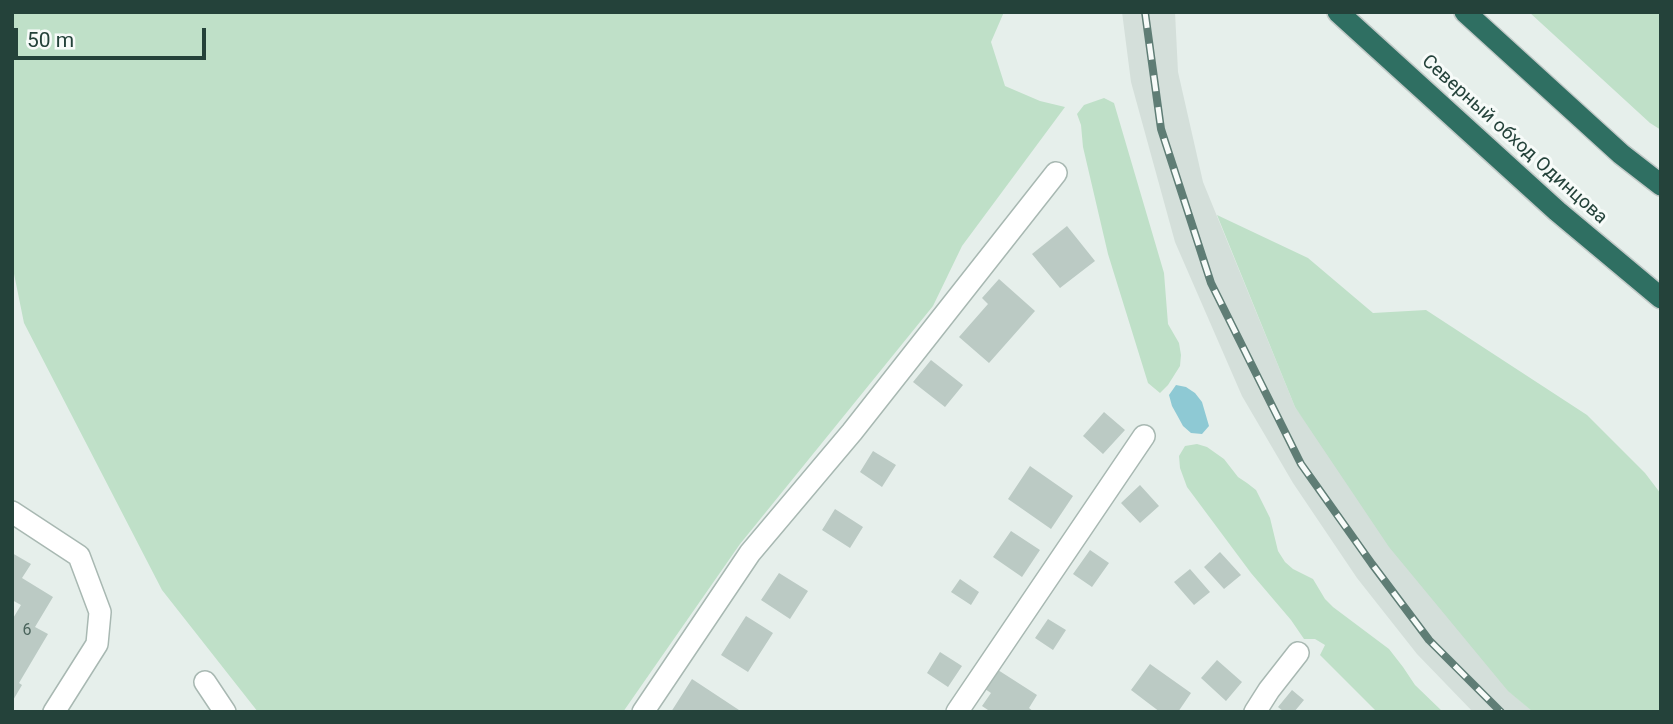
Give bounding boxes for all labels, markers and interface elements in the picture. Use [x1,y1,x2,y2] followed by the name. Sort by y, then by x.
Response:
[18,14,210,58] scale bar
[27,28,74,52] text: 50 m
[1416,51,1612,229] street label: Северный обход Одинцова
[23,621,31,641] house number: 6

